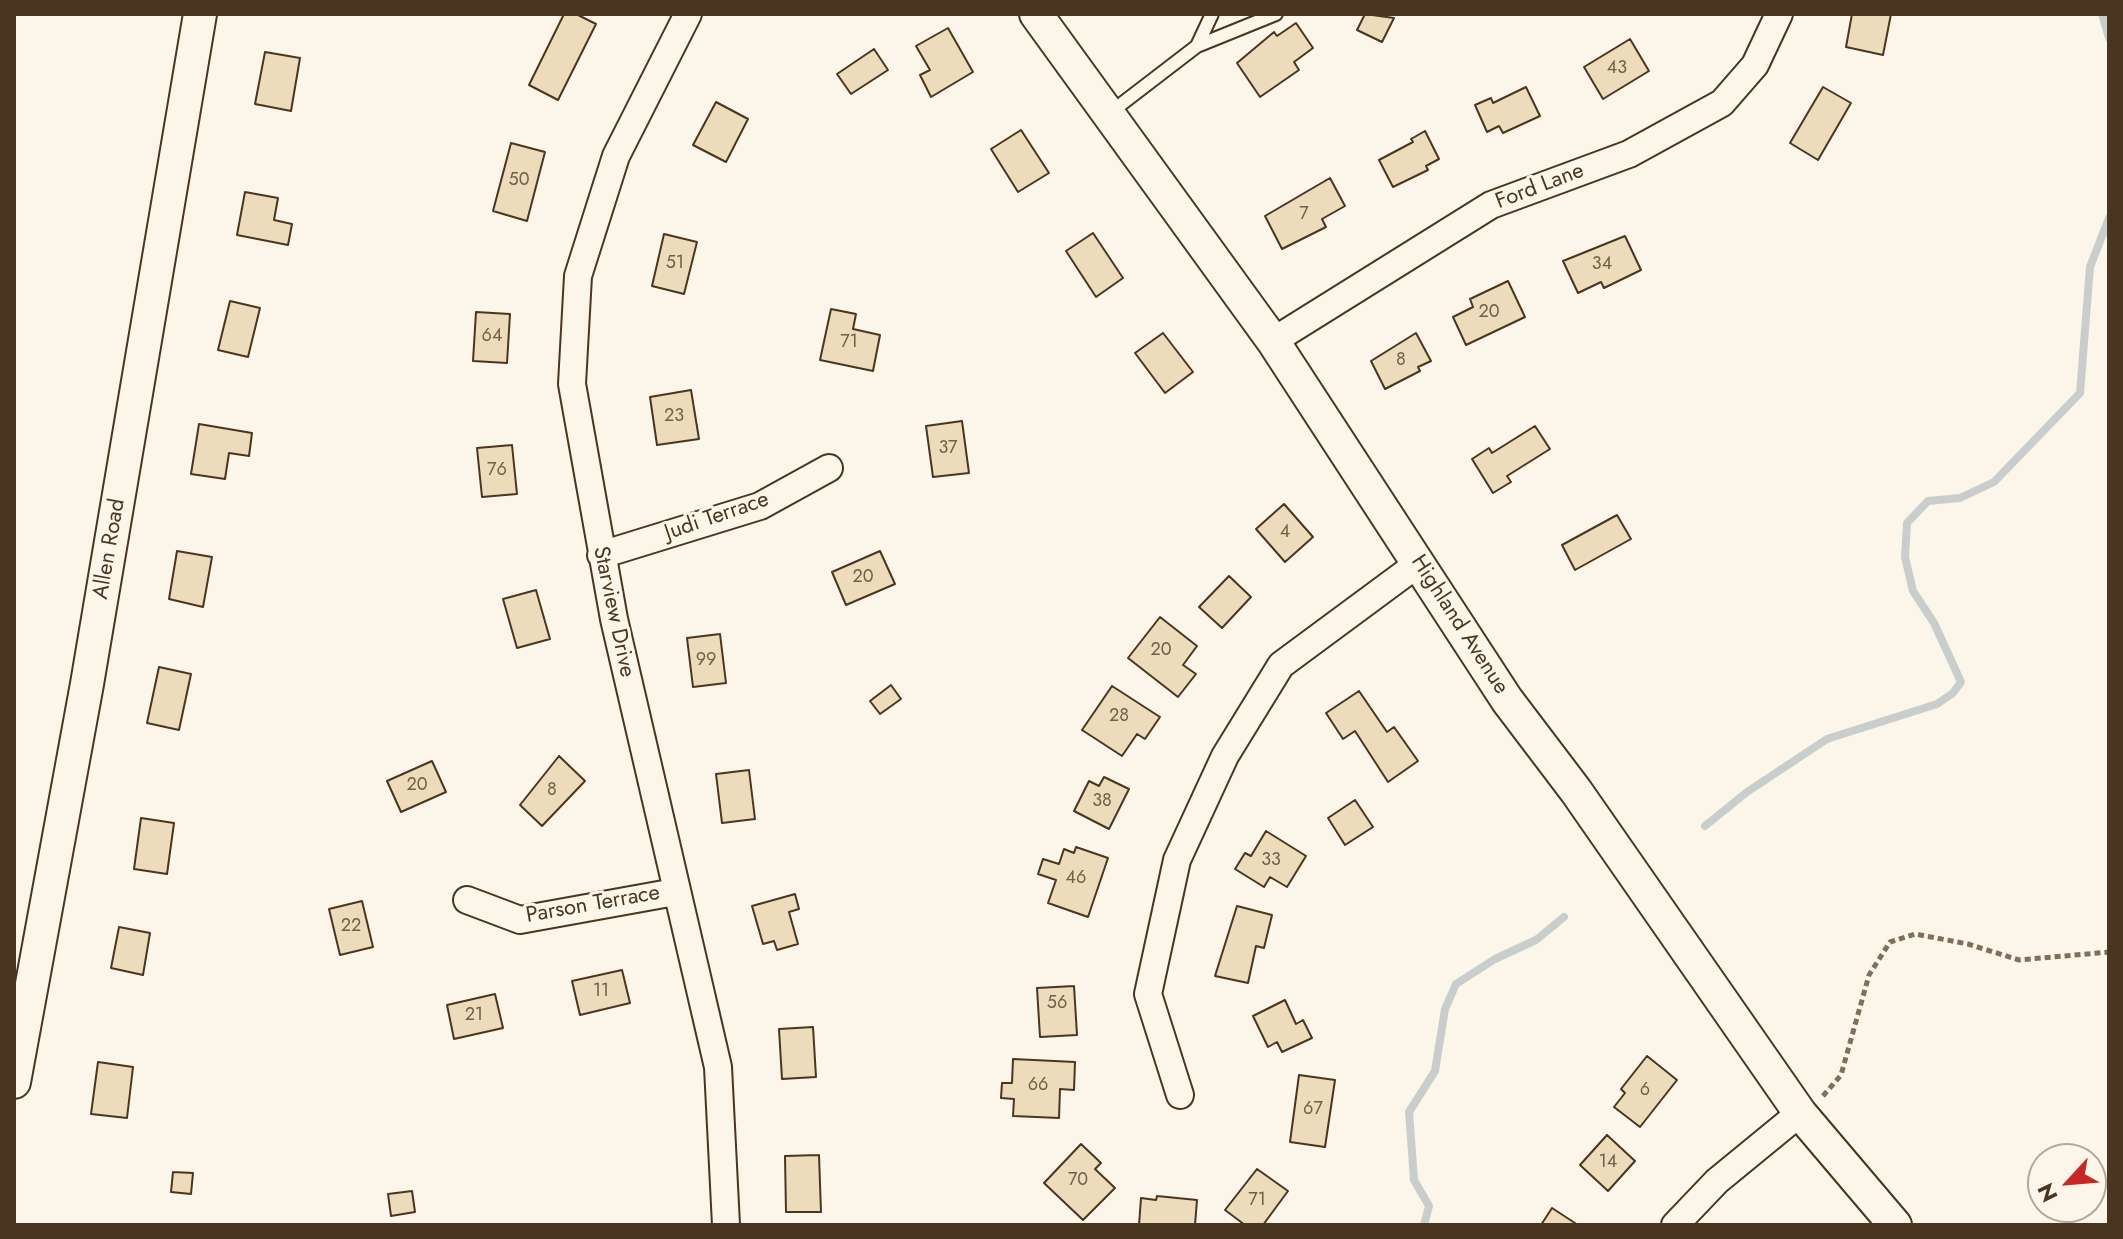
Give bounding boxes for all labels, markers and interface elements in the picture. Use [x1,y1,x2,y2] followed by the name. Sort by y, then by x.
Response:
[1607,58,1627,80] house number: 43
[1492,158,1588,216] street label: Ford Lane
[509,170,529,192] house number: 50
[1299,204,1309,226] house number: 7
[666,253,684,275] house number: 51
[1592,254,1612,276] house number: 34
[1478,302,1500,324] house number: 20
[482,326,502,348] house number: 64
[840,332,858,354] house number: 71
[1396,350,1406,372] house number: 8
[664,406,684,428] house number: 23
[938,438,958,460] house number: 37
[487,460,507,482] house number: 76
[661,487,773,547] street label: Judi Terrace
[88,497,132,601] street label: Allen Road
[1280,522,1290,544] house number: 4
[586,544,640,680] street label: Starview Drive
[1404,551,1514,699] street label: Highland Avenue
[852,567,874,589] house number: 20
[1150,640,1172,662] house number: 20
[696,650,716,672] house number: 99
[1109,706,1129,728] house number: 28
[406,775,428,797] house number: 20
[547,780,557,802] house number: 8
[1092,791,1112,813] house number: 38
[1261,850,1281,872] house number: 33
[1066,868,1086,890] house number: 46
[524,880,662,930] street label: Parson Terrace
[341,916,361,938] house number: 22
[593,981,609,1003] house number: 11
[1047,993,1067,1015] house number: 56
[465,1005,483,1027] house number: 21
[1028,1075,1048,1097] house number: 66
[1640,1080,1650,1102] house number: 6
[1303,1099,1323,1121] house number: 67
[2027,1143,2107,1223] north arrow
[1599,1152,1617,1174] house number: 14
[1068,1170,1088,1192] house number: 70
[2029,1178,2065,1208] text: N
[1248,1190,1266,1212] house number: 71

